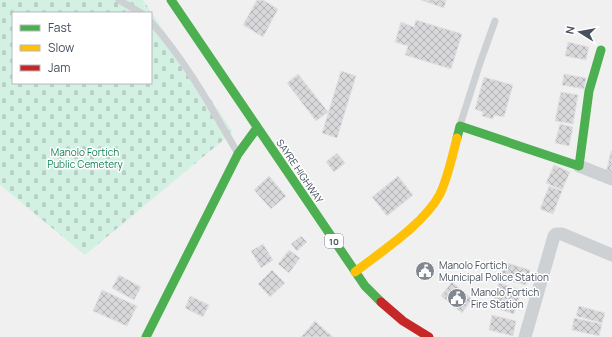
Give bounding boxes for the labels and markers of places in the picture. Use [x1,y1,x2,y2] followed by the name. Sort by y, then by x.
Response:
[439,258,549,284] place label: Manolo Fortich Municipal Police Station
[414,260,436,282] public building icon: Manolo Fortich Municipal Police Station
[471,285,539,311] place label: Manolo Fortich Fire Station
[446,287,468,309] public building icon: Manolo Fortich Fire Station

